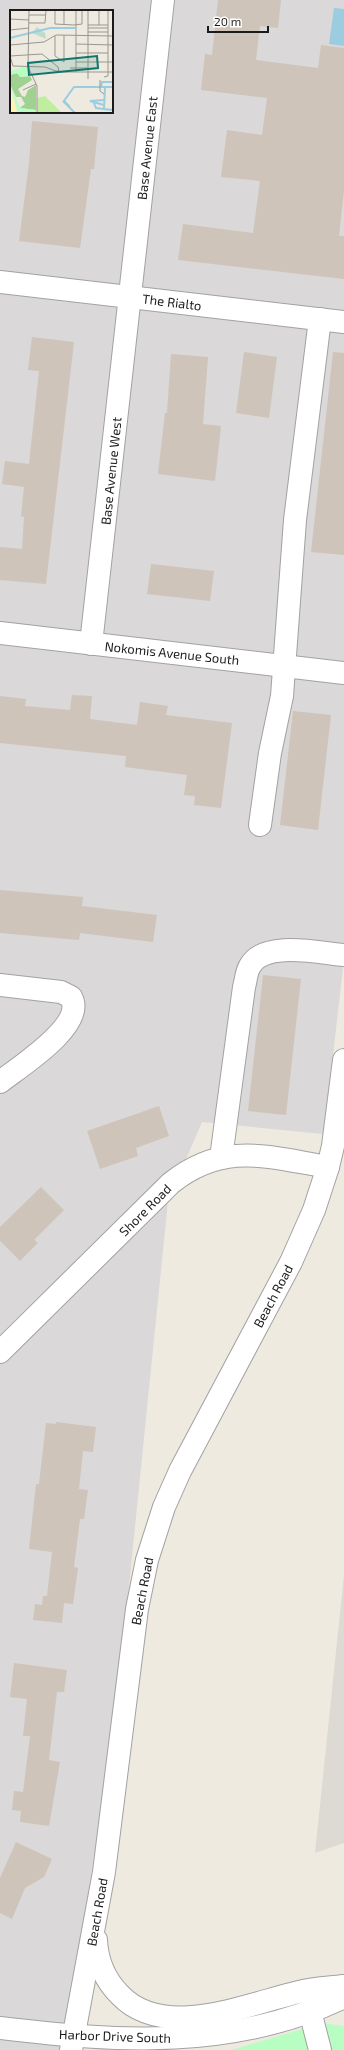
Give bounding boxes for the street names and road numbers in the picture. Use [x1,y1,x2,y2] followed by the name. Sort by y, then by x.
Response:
[134,96,160,200] street label: Base Avenue East
[141,290,203,314] street label: The Rialto
[97,416,125,526] street label: Base Avenue West
[104,638,240,668] street label: Nokomis Avenue South
[116,1181,174,1239] street label: Shore Road
[250,1262,296,1330] street label: Beach Road
[128,1556,156,1626] street label: Beach Road
[83,1877,111,1947] street label: Beach Road
[59,2026,171,2046] street label: Harbor Drive South

